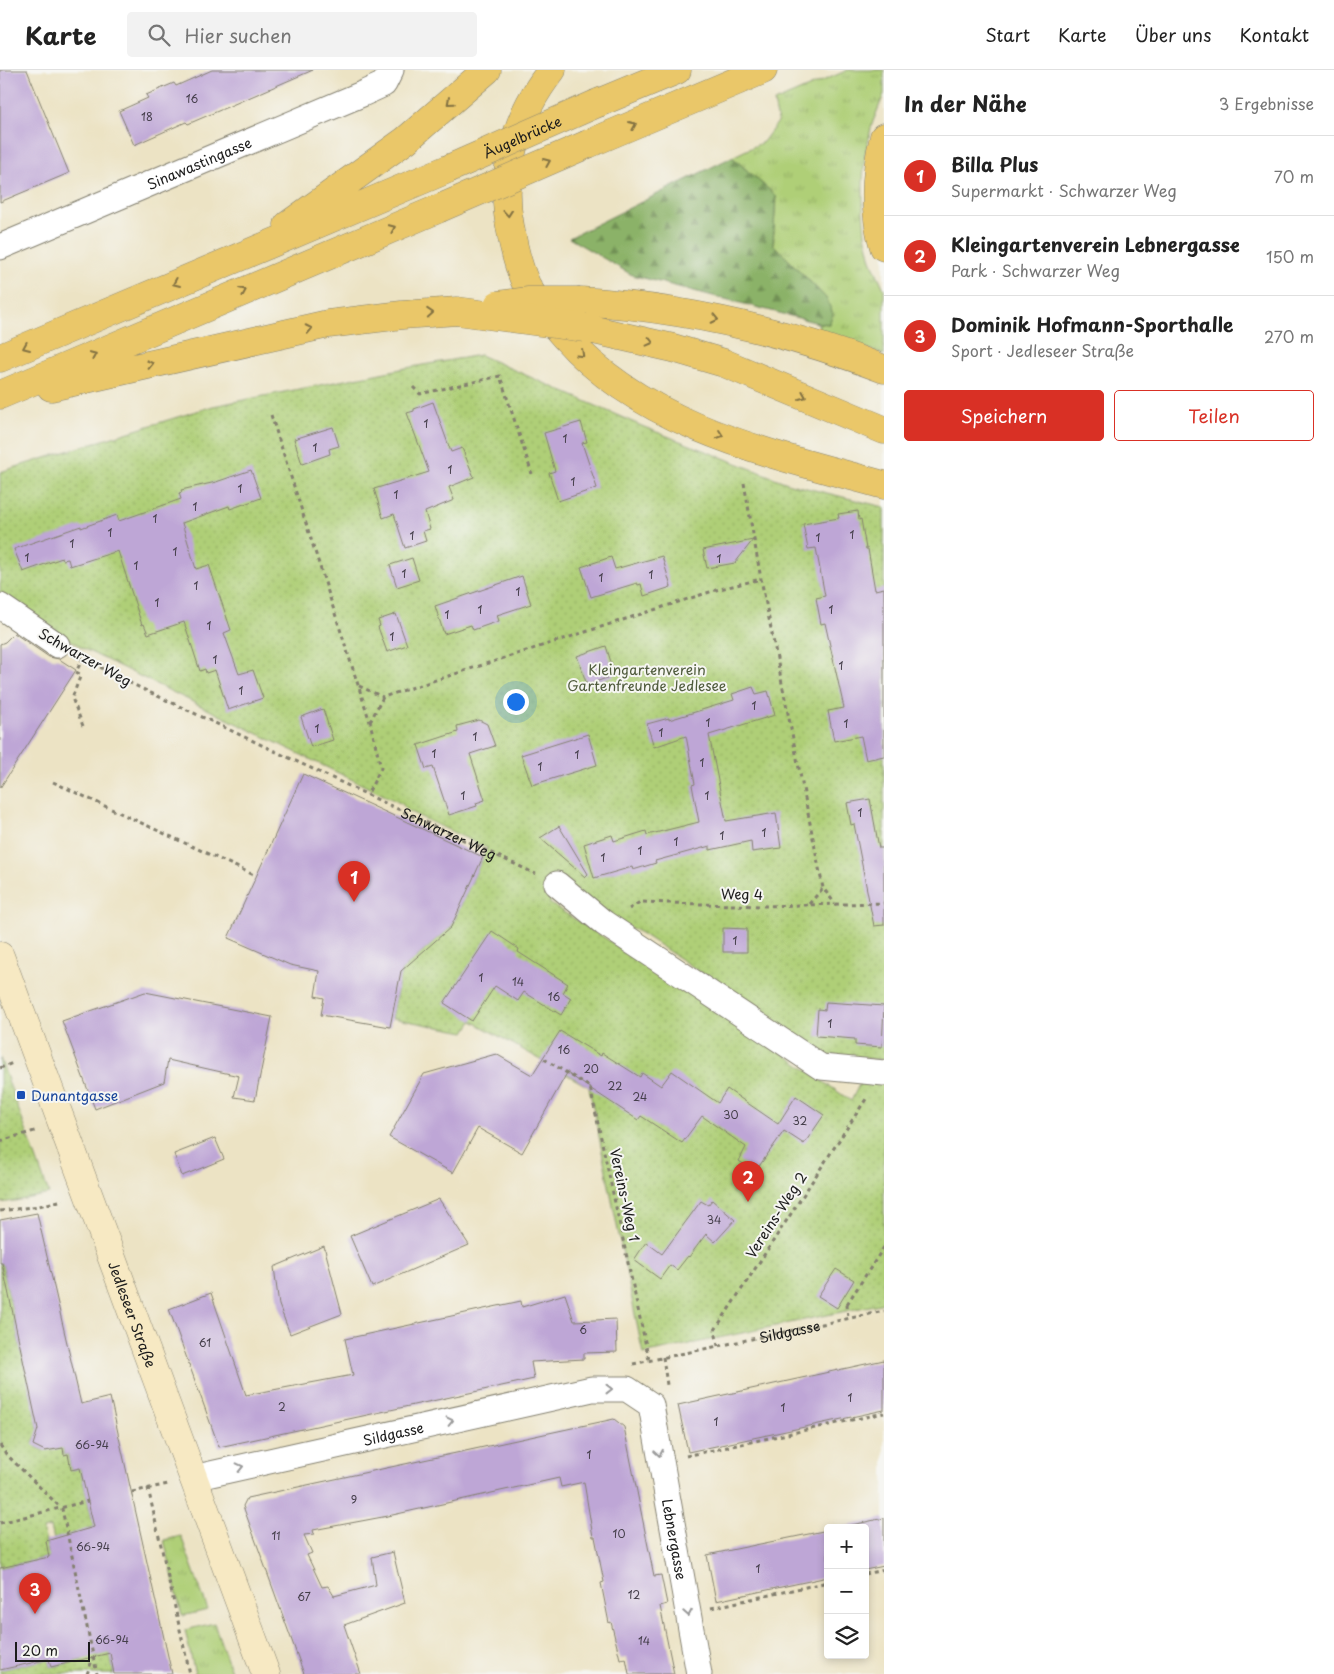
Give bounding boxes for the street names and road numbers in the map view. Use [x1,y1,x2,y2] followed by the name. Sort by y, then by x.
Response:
[480,110,565,163] street label: Äugelbrücke
[143,131,255,194] street label: Sinawastingasse
[35,623,135,691] street label: Schwarzer Weg
[398,802,500,864] street label: Schwarzer Weg
[721,883,763,905] street label: Weg 4
[605,1146,645,1244] street label: Vereins-Weg 1
[742,1169,810,1261] street label: Vereins-Weg 2
[103,1258,162,1370] street label: Jedleseer Straße
[757,1314,822,1348] street label: Sildgasse
[361,1416,426,1450] street label: Sildgasse
[657,1497,692,1581] street label: Lebnergasse

